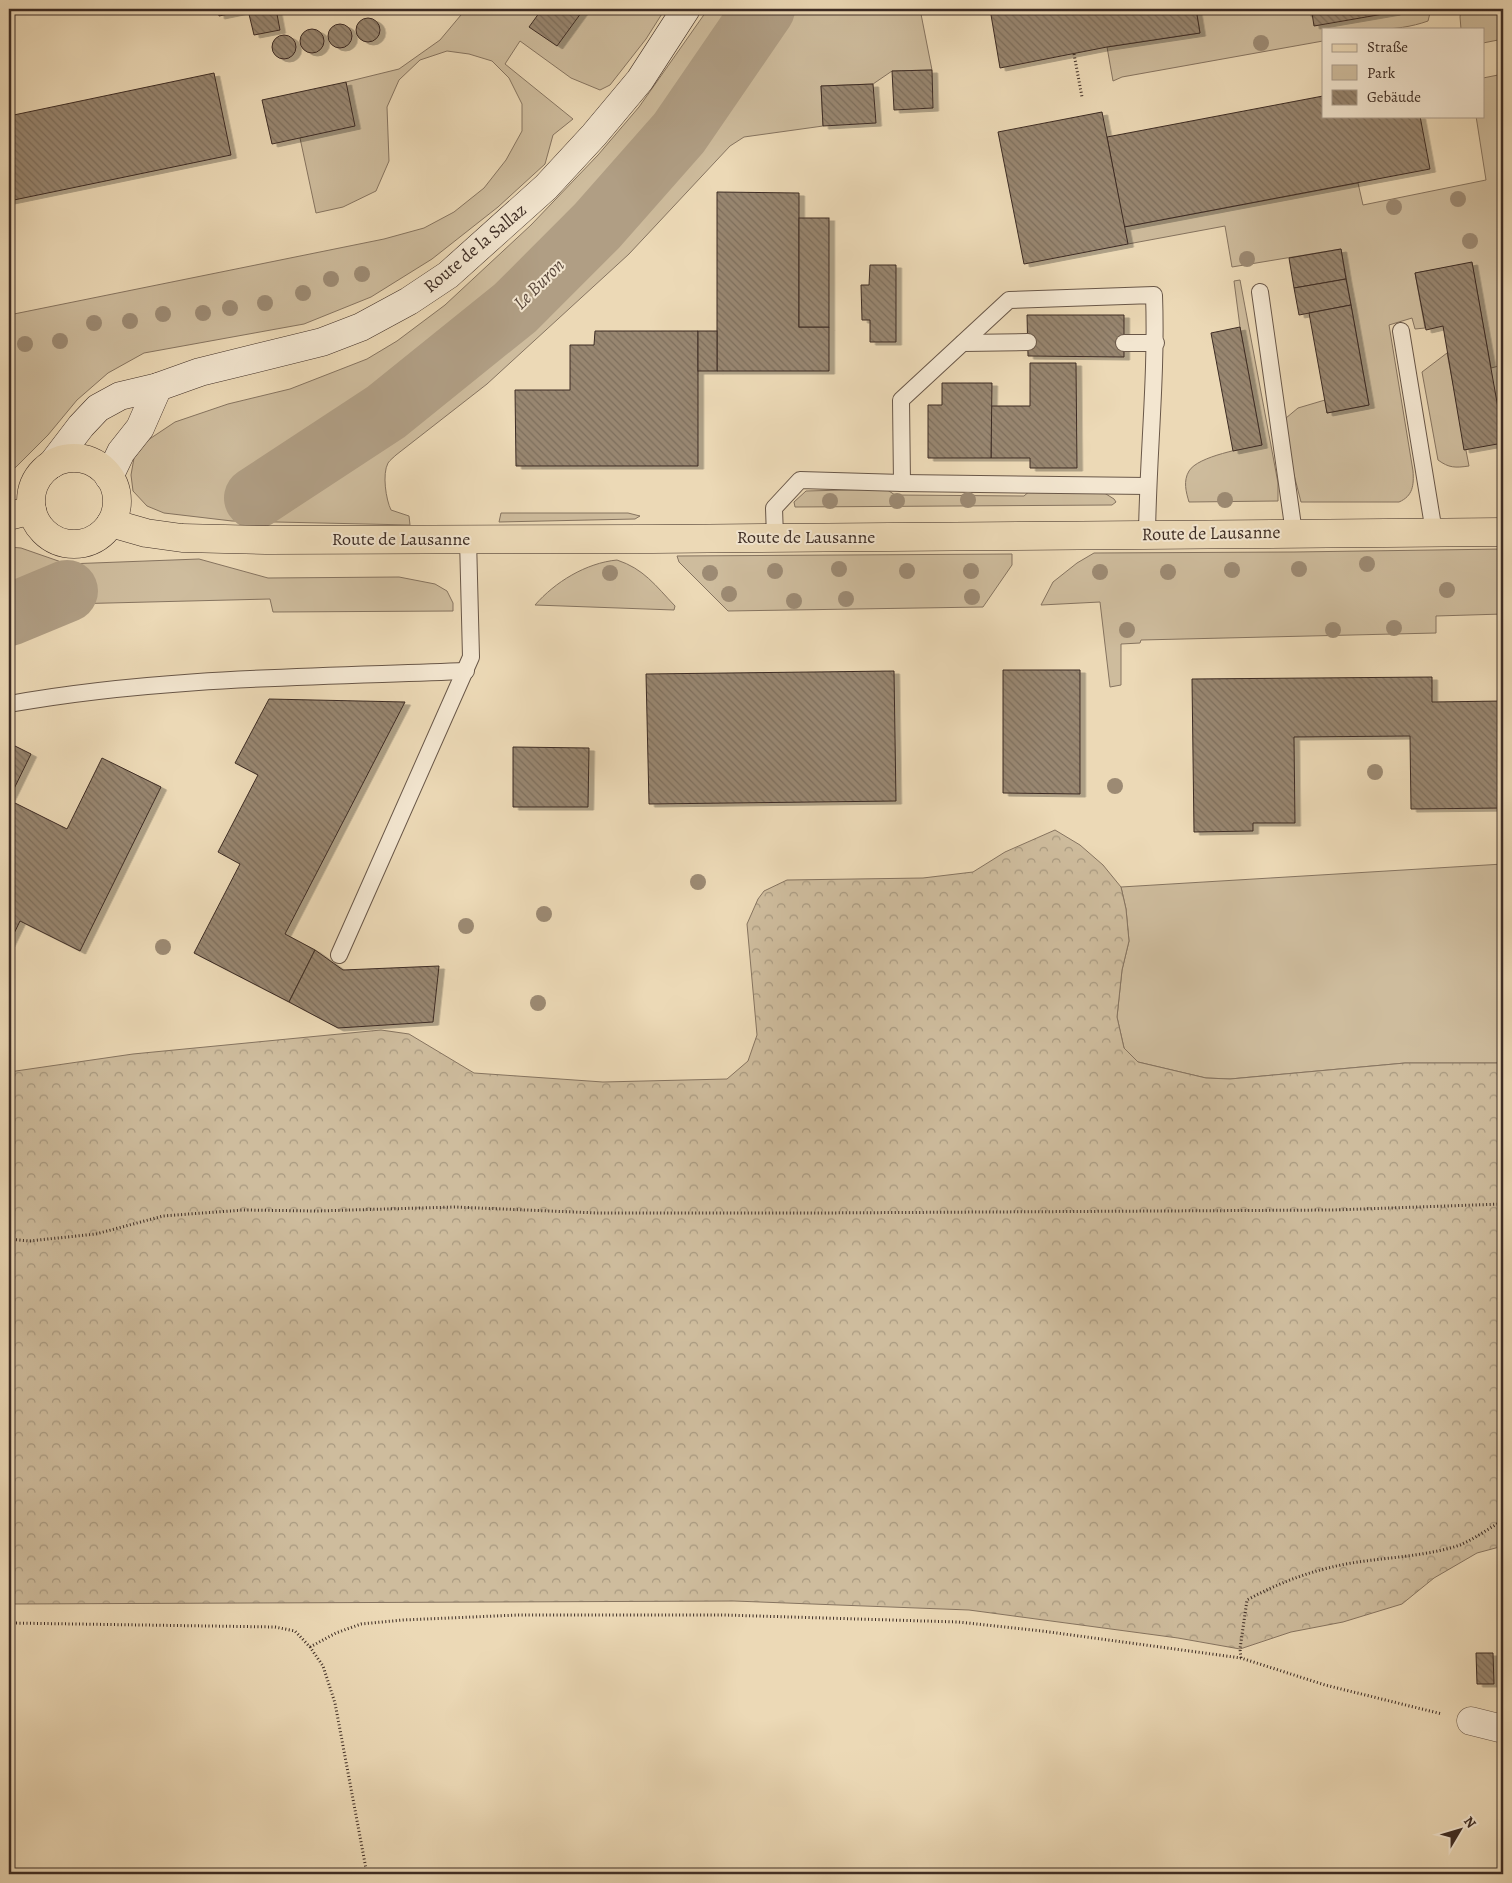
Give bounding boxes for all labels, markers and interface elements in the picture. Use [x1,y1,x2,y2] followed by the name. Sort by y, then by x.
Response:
[1322,28,1484,118] legend
[1367,37,1408,57] text: Straße
[1367,63,1396,83] text: Park
[1367,87,1421,107] text: Gebäude
[418,198,532,298] street label: Route de la Sallaz
[508,253,570,315] water label: Le Buron
[1141,520,1281,546] street label: Route de Lausanne
[737,525,875,549] street label: Route de Lausanne
[332,527,470,551] street label: Route de Lausanne
[1434,1806,1484,1856] north arrow
[1459,1812,1480,1832] text: N

